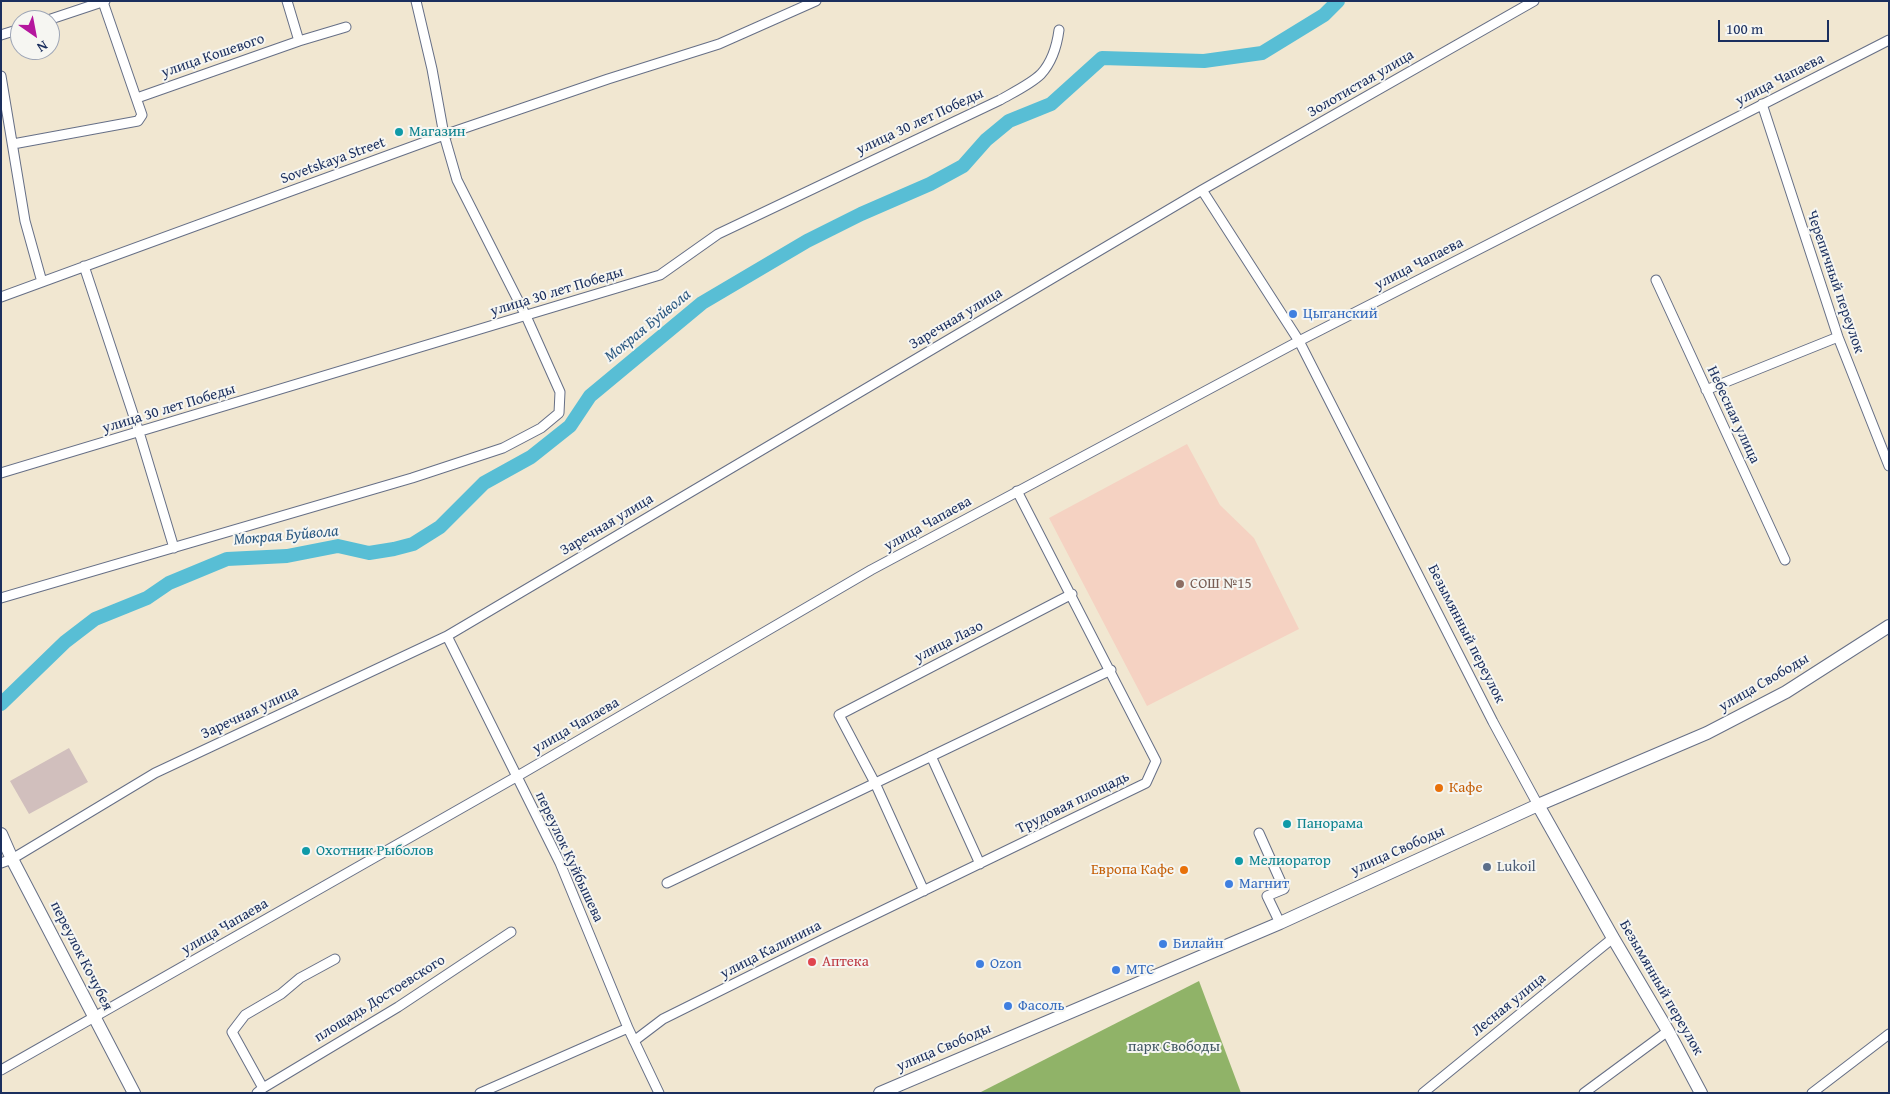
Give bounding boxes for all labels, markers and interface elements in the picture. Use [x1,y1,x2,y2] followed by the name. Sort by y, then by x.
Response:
[10,10,60,60] north arrow
[1720,10,1831,42] scale bar
[1726,18,1763,39] text: 100 m
[159,30,267,82] street label: улица Кошевого
[33,36,52,58] text: N
[1305,46,1417,122] street label: Золотистая улица
[1733,50,1827,110] street label: улица Чапаева
[854,85,986,159] street label: улица 30 лет Победы
[409,123,466,141] place label: Магазин
[393,126,405,138] marker: Магазин
[278,134,388,188] street label: Sovetskaya Street
[1802,208,1868,356] street label: Черепичный переулок
[1372,234,1466,294] street label: улица Чапаева
[488,263,626,321] street label: улица 30 лет Победы
[906,284,1006,354] street label: Заречная улица
[601,285,695,367] water label: Мокрая Буйвола
[1303,305,1378,323] place label: Цыганский
[1287,308,1299,320] marker: Цыганский
[1703,363,1763,467] street label: Небесная улица
[100,380,238,438] street label: улица 30 лет Победы
[557,490,657,560] street label: Заречная улица
[881,493,975,555] street label: улица Чапаева
[233,522,339,550] water label: Мокрая Буйвола
[1423,562,1509,706] street label: Безымянный переулок
[1190,575,1252,593] place label: СОШ №15
[1174,578,1186,590] marker: СОШ №15
[912,617,986,667] street label: улица Лазо
[1716,650,1812,716] street label: улица Свободы
[198,683,302,743] street label: Заречная улица
[529,694,623,758] street label: улица Чапаева
[1014,768,1132,838] street label: Трудовая площадь
[1449,779,1482,797] place label: Кафе
[1433,782,1445,794] marker: Кафе
[531,789,607,925] street label: переулок Куйбышева
[1297,815,1363,833] place label: Панорама
[1281,818,1293,830] marker: Панорама
[1348,822,1448,880] street label: улица Свободы
[316,842,434,860] place label: Охотник Рыболов
[300,845,312,857] marker: Охотник Рыболов
[1249,852,1331,870] place label: Мелиоратор
[1233,855,1245,867] marker: Мелиоратор
[1497,858,1536,876] place label: Lukoil
[1091,861,1174,879] place label: Европа Кафе
[1481,861,1493,873] marker: Lukoil
[1178,864,1190,876] marker: Европа Кафе
[1239,875,1289,893] place label: Магнит
[1223,878,1235,890] marker: Магнит
[178,895,272,959] street label: улица Чапаева
[46,898,116,1014] street label: переулок Кочубея
[718,917,824,983] street label: улица Калинина
[1615,917,1707,1059] street label: Безымянный переулок
[1173,935,1223,953] place label: Билайн
[1157,938,1169,950] marker: Билайн
[311,951,449,1047] street label: площадь Достоевского
[822,953,869,971] place label: Аптека
[990,955,1022,973] place label: Ozon
[806,956,818,968] marker: Аптека
[974,958,986,970] marker: Ozon
[1126,961,1154,979] place label: МТС
[1110,964,1122,976] marker: МТС
[1468,970,1550,1040] street label: Лесная улица
[1018,997,1065,1015] place label: Фасоль
[1002,1000,1014,1012] marker: Фасоль
[894,1020,994,1076] street label: улица Свободы
[1128,1038,1220,1056] park label: парк Свободы

